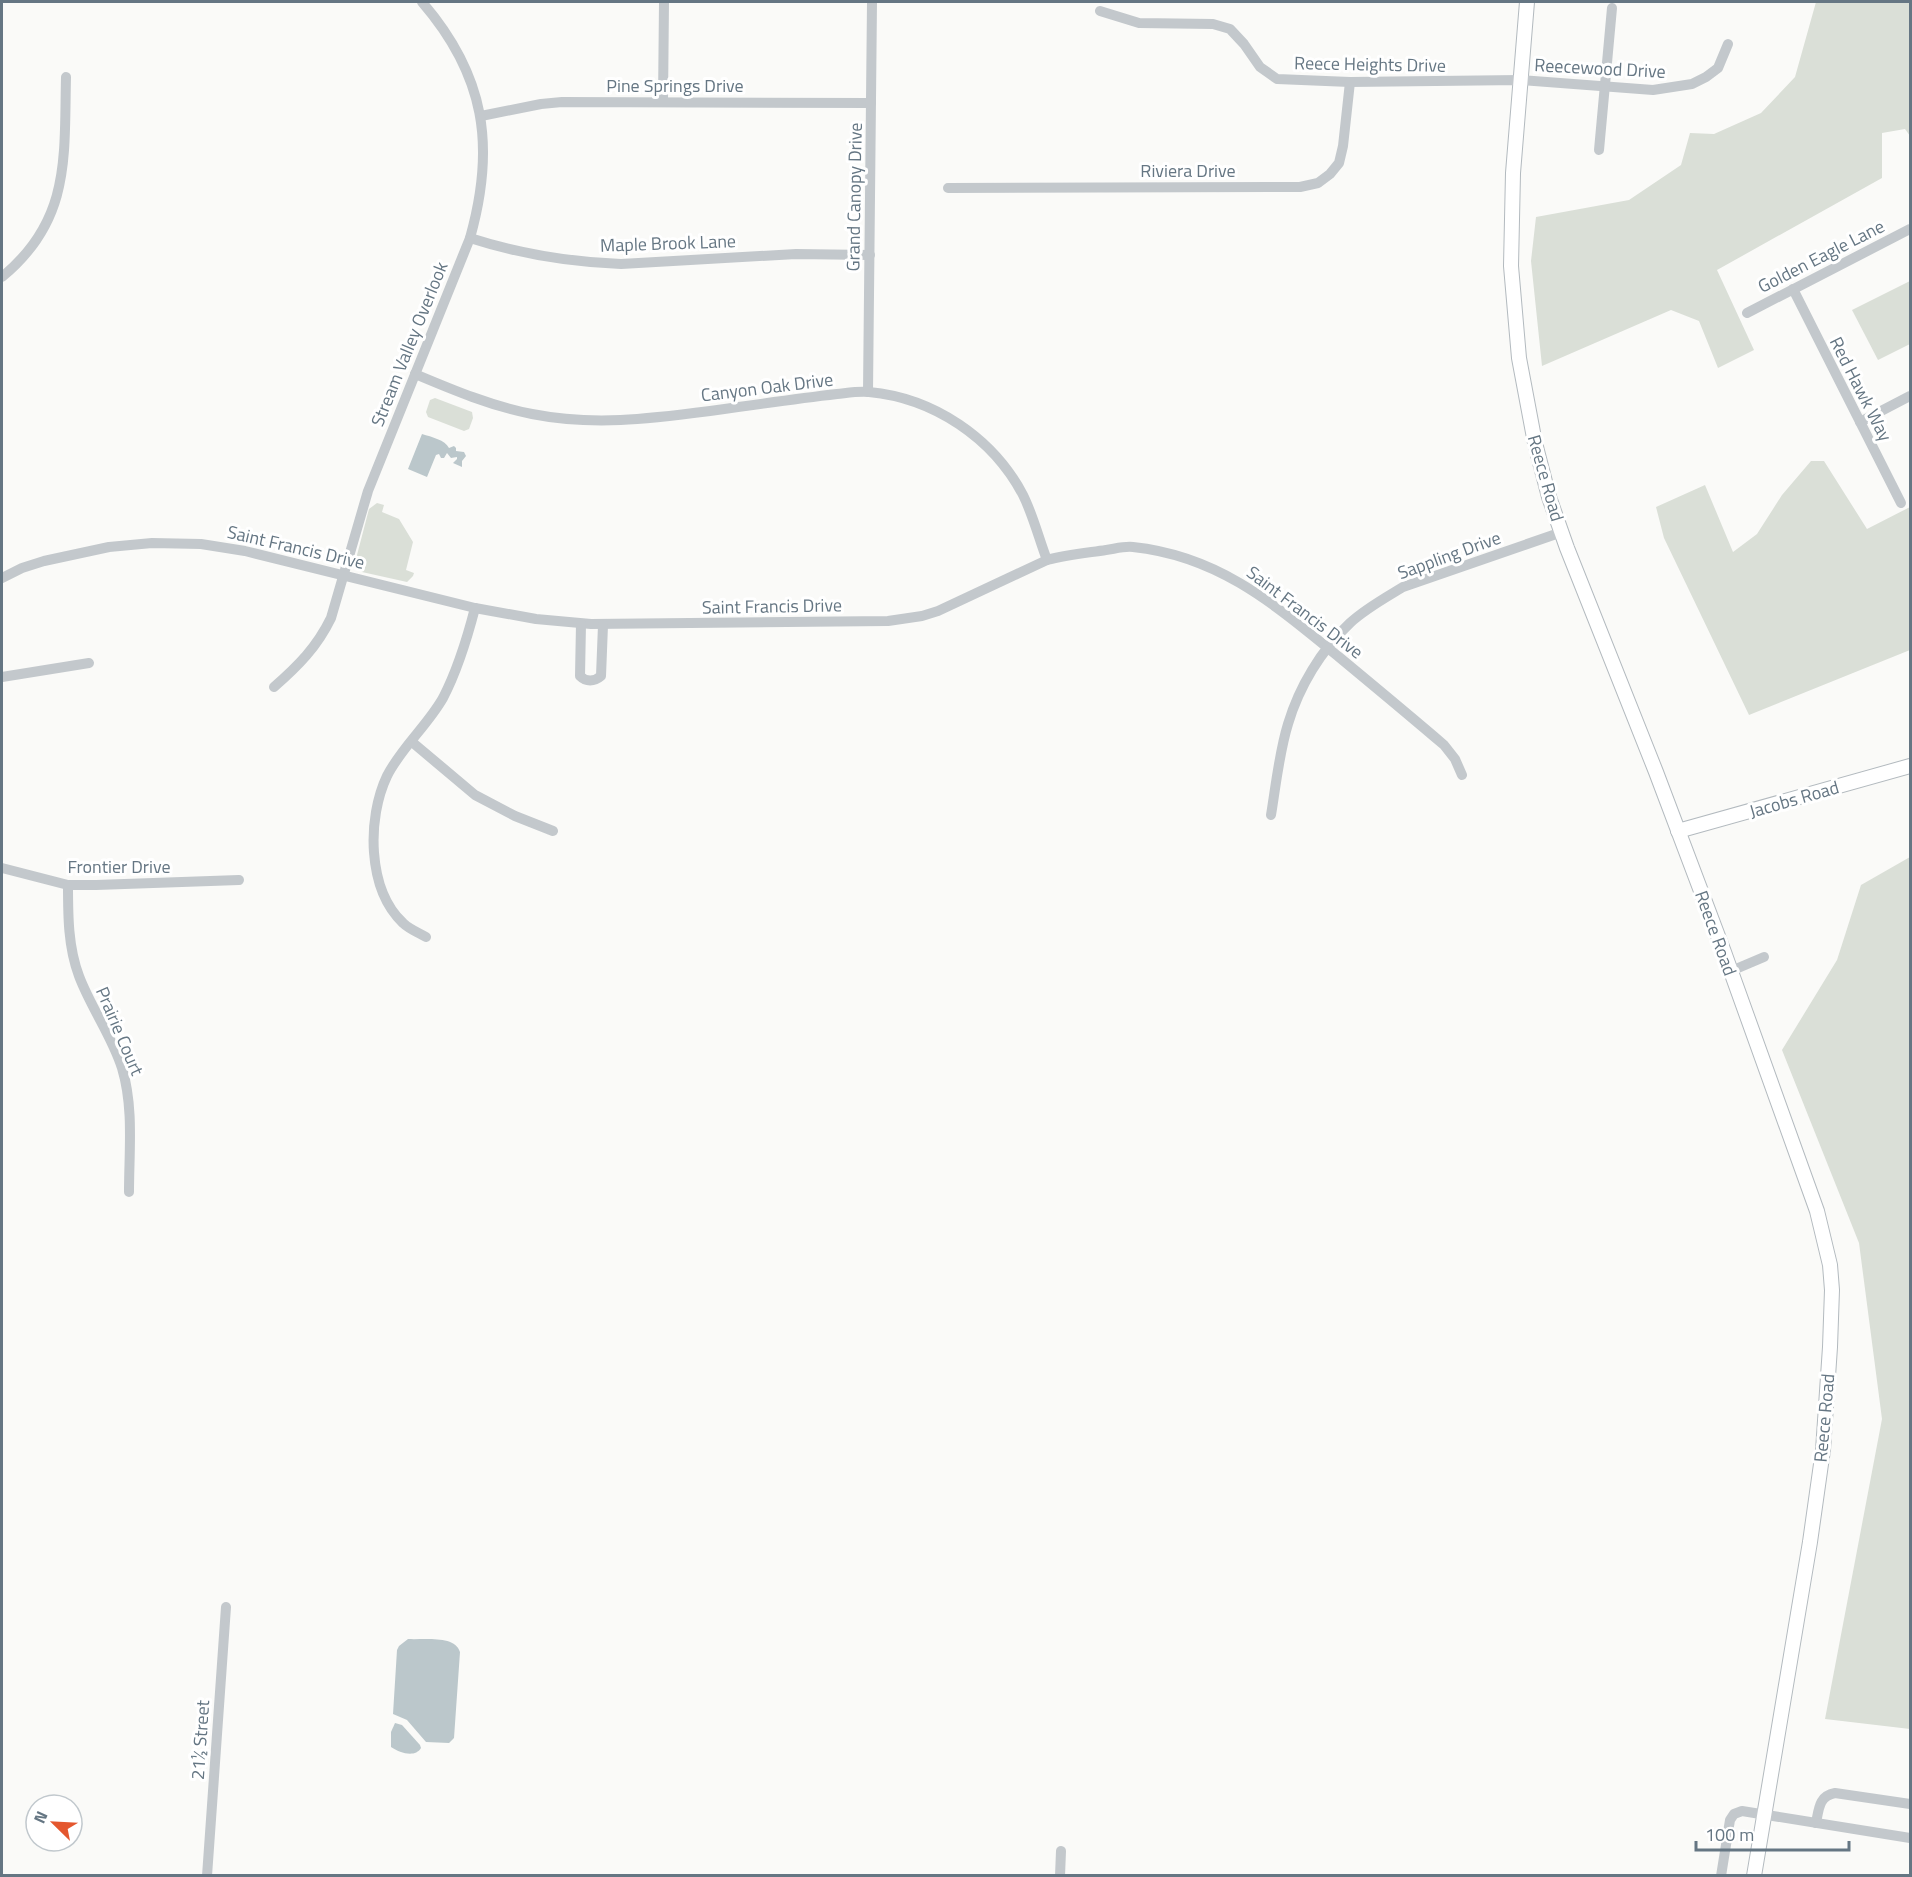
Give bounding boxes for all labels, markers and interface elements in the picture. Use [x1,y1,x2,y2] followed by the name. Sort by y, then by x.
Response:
[1294,49,1446,79] street label: Reece Heights Drive
[1534,51,1666,85] street label: Reecewood Drive
[606,72,744,99] street label: Pine Springs Drive
[839,122,869,272] street label: Grand Canopy Drive
[1140,157,1236,184] street label: Riviera Drive
[1753,212,1889,300] street label: Golden Eagle Lane
[600,227,736,259] street label: Maple Brook Lane
[364,257,455,430] street label: Stream Valley Overlook
[1823,332,1899,446] street label: Red Hawk Way
[699,366,835,408] street label: Canyon Oak Drive
[1521,432,1571,524] street label: Reece Road
[225,518,367,576] street label: Saint Francis Drive
[1394,524,1504,586] street label: Sappling Drive
[1241,559,1369,665] street label: Saint Francis Drive
[702,591,842,621] street label: Saint Francis Drive
[1746,773,1842,825] street label: Jacobs Road
[67,853,171,880] street label: Frontier Drive
[1688,887,1744,979] street label: Reece Road
[89,982,151,1080] street label: Prairie Court
[1807,1373,1841,1463] street label: Reece Road
[184,1698,216,1781] street label: 21½ Street
[24,1793,84,1853] north arrow
[27,1807,54,1827] text: N
[1696,1814,1849,1852] scale bar
[1705,1821,1754,1848] text: 100 m

